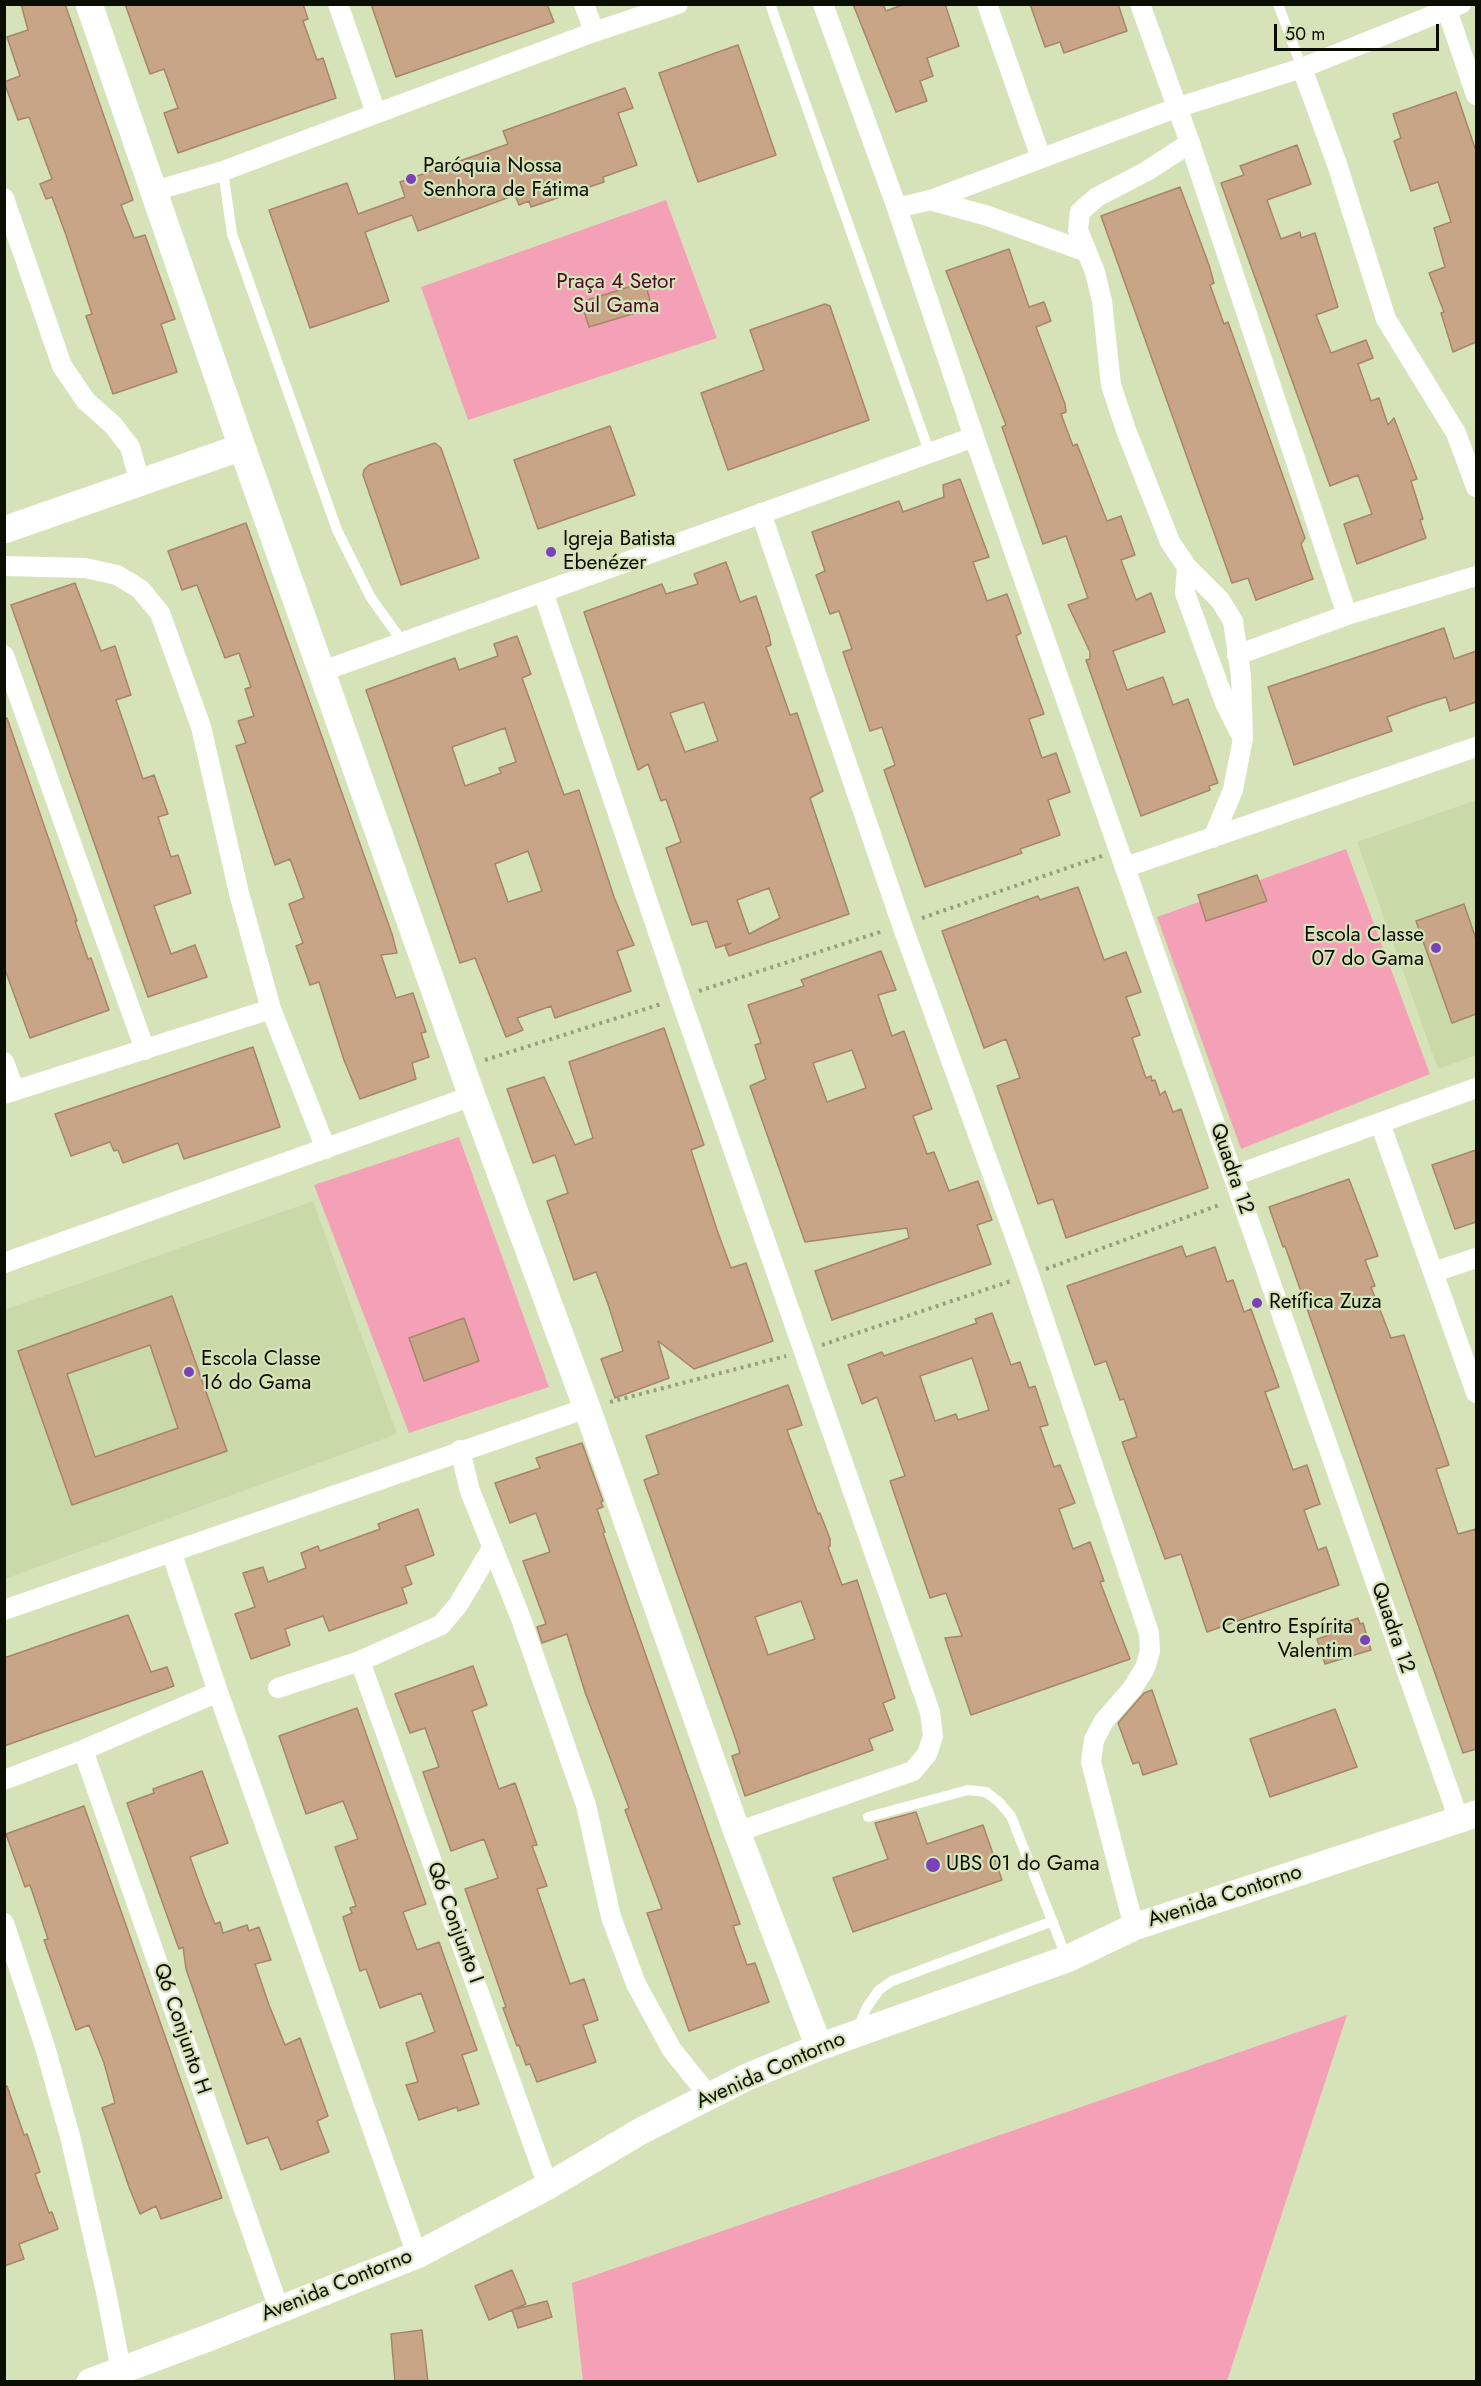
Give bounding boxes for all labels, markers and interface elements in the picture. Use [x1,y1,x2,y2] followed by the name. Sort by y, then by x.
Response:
[1277,12,1442,50] scale bar
[1285,21,1325,47] text: 50 m
[423,154,589,204] place label: Paróquia Nossa Senhora de Fátima
[404,172,418,186] marker: Paróquia Nossa Senhora de Fátima
[556,270,676,320] park label: Praça 4 Setor Sul Gama
[563,527,675,577] place label: Igreja Batista Ebenézer
[544,545,558,559] marker: Igreja Batista Ebenézer
[1304,923,1424,973] place label: Escola Classe 07 do Gama
[1429,941,1443,955] marker: Escola Classe 07 do Gama
[1204,1120,1258,1218] street label: Quadra 12
[1269,1290,1382,1316] place label: Retífica Zuza
[1250,1296,1264,1310] marker: Retífica Zuza
[201,1347,321,1397] place label: Escola Classe 16 do Gama
[182,1365,196,1379] marker: Escola Classe 16 do Gama
[1365,1579,1419,1677] street label: Quadra 12
[1222,1615,1353,1665] place label: Centro Espírita Valentim
[1358,1633,1372,1647] marker: Centro Espírita Valentim
[946,1852,1100,1878] place label: UBS 01 do Gama
[924,1856,942,1874] marker: UBS 01 do Gama
[420,1859,488,1987] street label: Q6 Conjunto I
[1145,1860,1305,1934] street label: Avenida Contorno
[147,1960,215,2098] street label: Q6 Conjunto H
[693,2027,849,2115] street label: Avenida Contorno
[258,2244,416,2328] street label: Avenida Contorno

